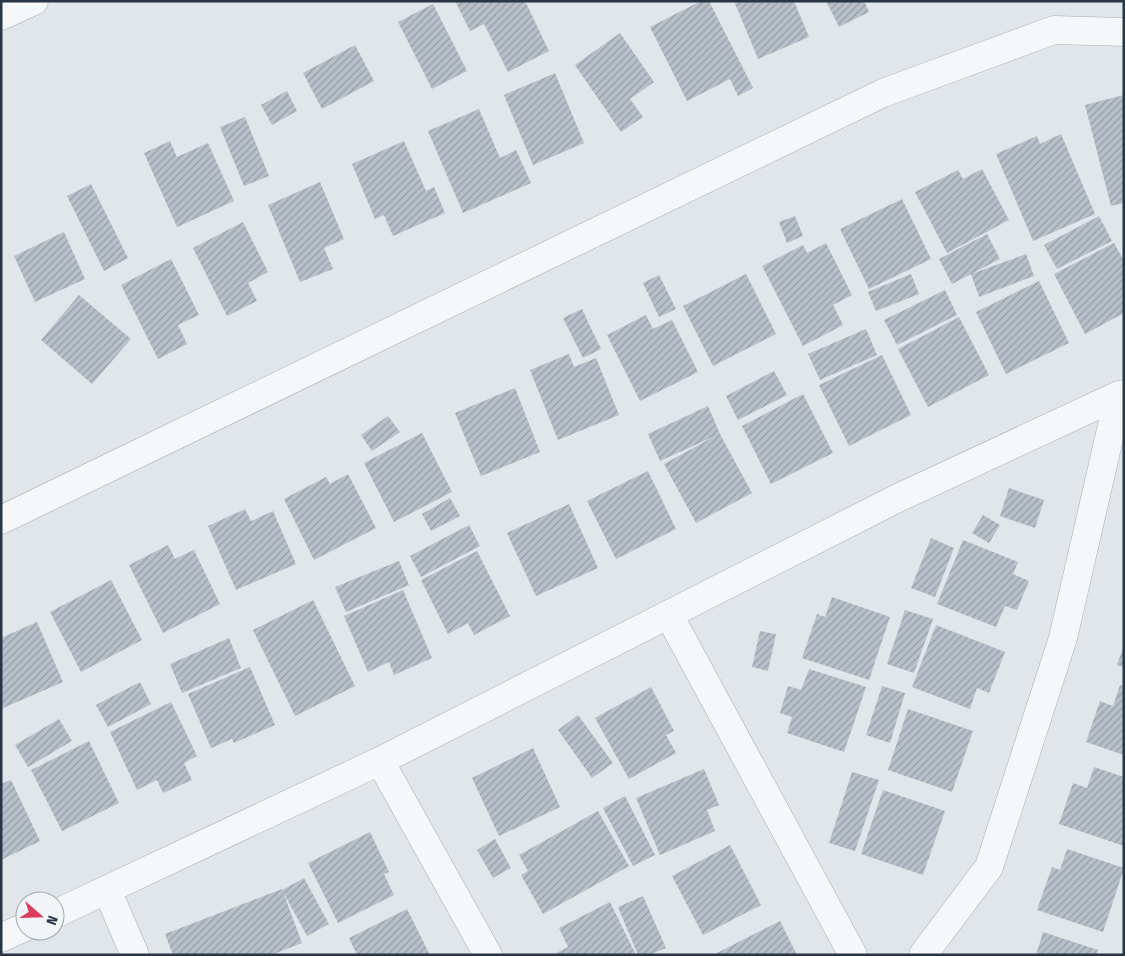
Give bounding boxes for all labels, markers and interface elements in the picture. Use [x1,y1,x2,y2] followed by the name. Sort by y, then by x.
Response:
[15,891,65,941] north arrow
[42,913,61,927] text: N

